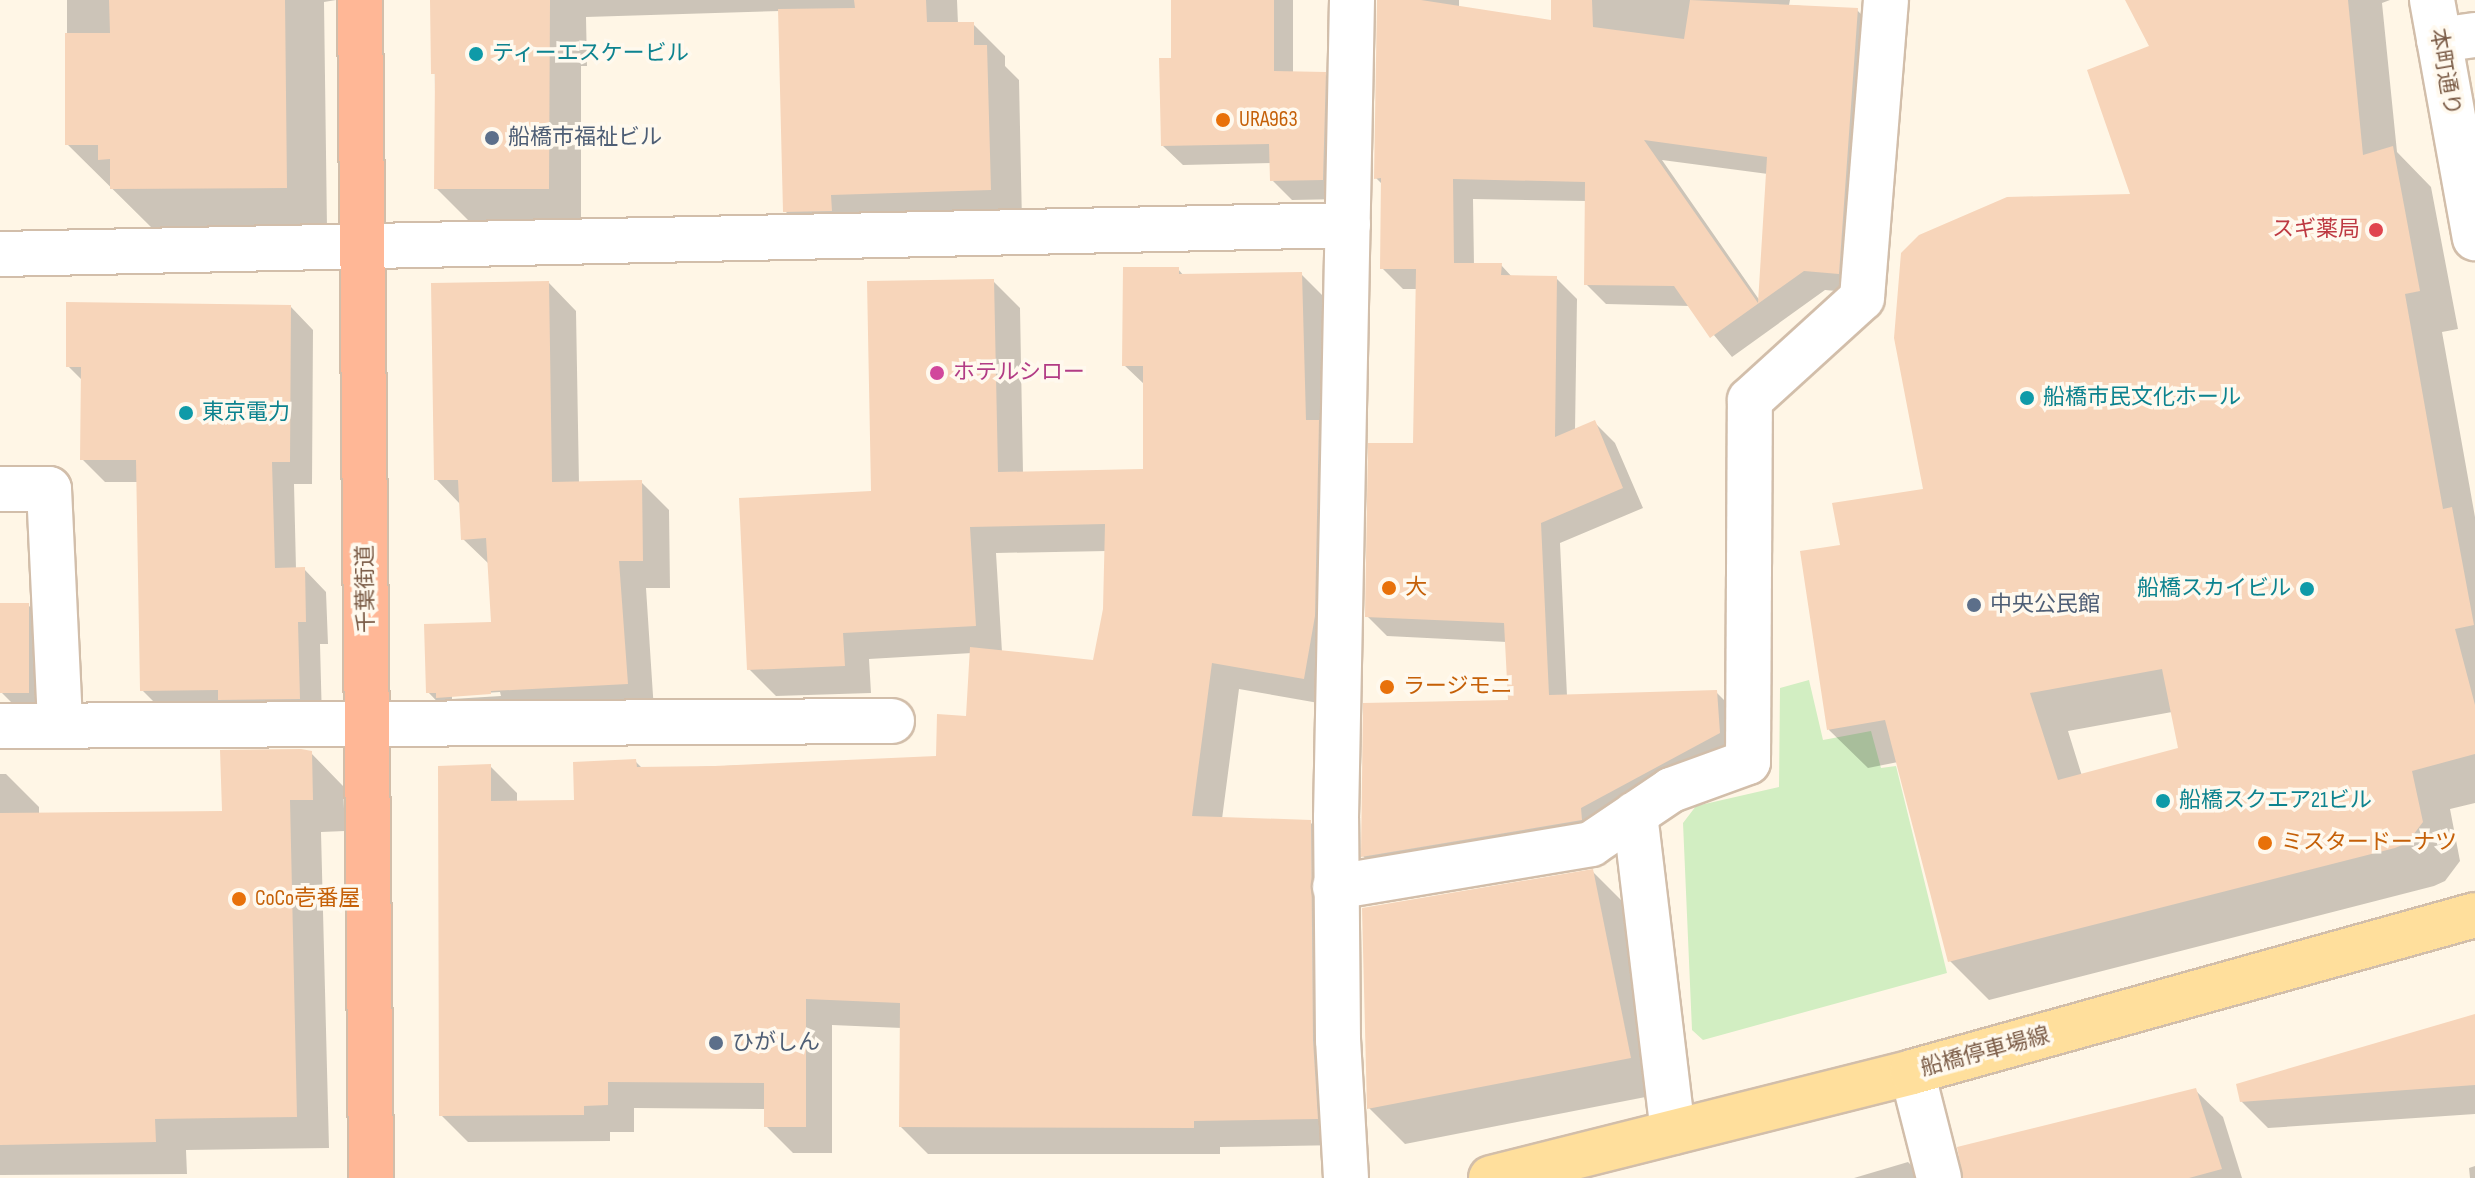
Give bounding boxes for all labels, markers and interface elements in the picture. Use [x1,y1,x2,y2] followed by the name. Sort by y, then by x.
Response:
[2424,26,2466,118] street label: 本町通り
[492,41,690,67] place label: ティーエスケービル
[467,45,485,63] marker: ティーエスケービル
[1239,107,1298,133] place label: URA963
[1214,111,1232,129] marker: URA963
[508,125,662,151] place label: 船橋市福祉ビル
[483,129,501,147] marker: 船橋市福祉ビル
[2272,217,2360,243] place label: スギ薬局
[2367,221,2385,239] marker: スギ薬局
[953,360,1085,386] place label: ホテルシロー
[928,364,946,382] marker: ホテルシロー
[2043,385,2241,411] place label: 船橋市民文化ホール
[2018,389,2036,407] marker: 船橋市民文化ホール
[202,400,290,426] place label: 東京電力
[177,404,195,422] marker: 東京電力
[352,545,380,633] street label: 千葉街道
[1405,575,1427,601] place label: 大
[2137,576,2291,602] place label: 船橋スカイビル
[1380,579,1398,597] marker: 大
[2298,580,2316,598] marker: 船橋スカイビル
[1990,592,2100,618] place label: 中央公民館
[1965,596,1983,614] marker: 中央公民館
[1403,674,1513,700] place label: ラージモニ
[1378,678,1396,696] marker: ラージモニ
[2179,788,2372,814] place label: 船橋スクエア21ビル
[2154,792,2172,810] marker: 船橋スクエア21ビル
[2281,830,2457,856] place label: ミスタードーナツ
[2256,834,2274,852] marker: ミスタードーナツ
[255,886,360,912] place label: CoCo壱番屋
[230,890,248,908] marker: CoCo壱番屋
[1918,1022,2052,1082] street label: 船橋停車場線
[732,1030,820,1056] place label: ひがしん
[707,1034,725,1052] marker: ひがしん

